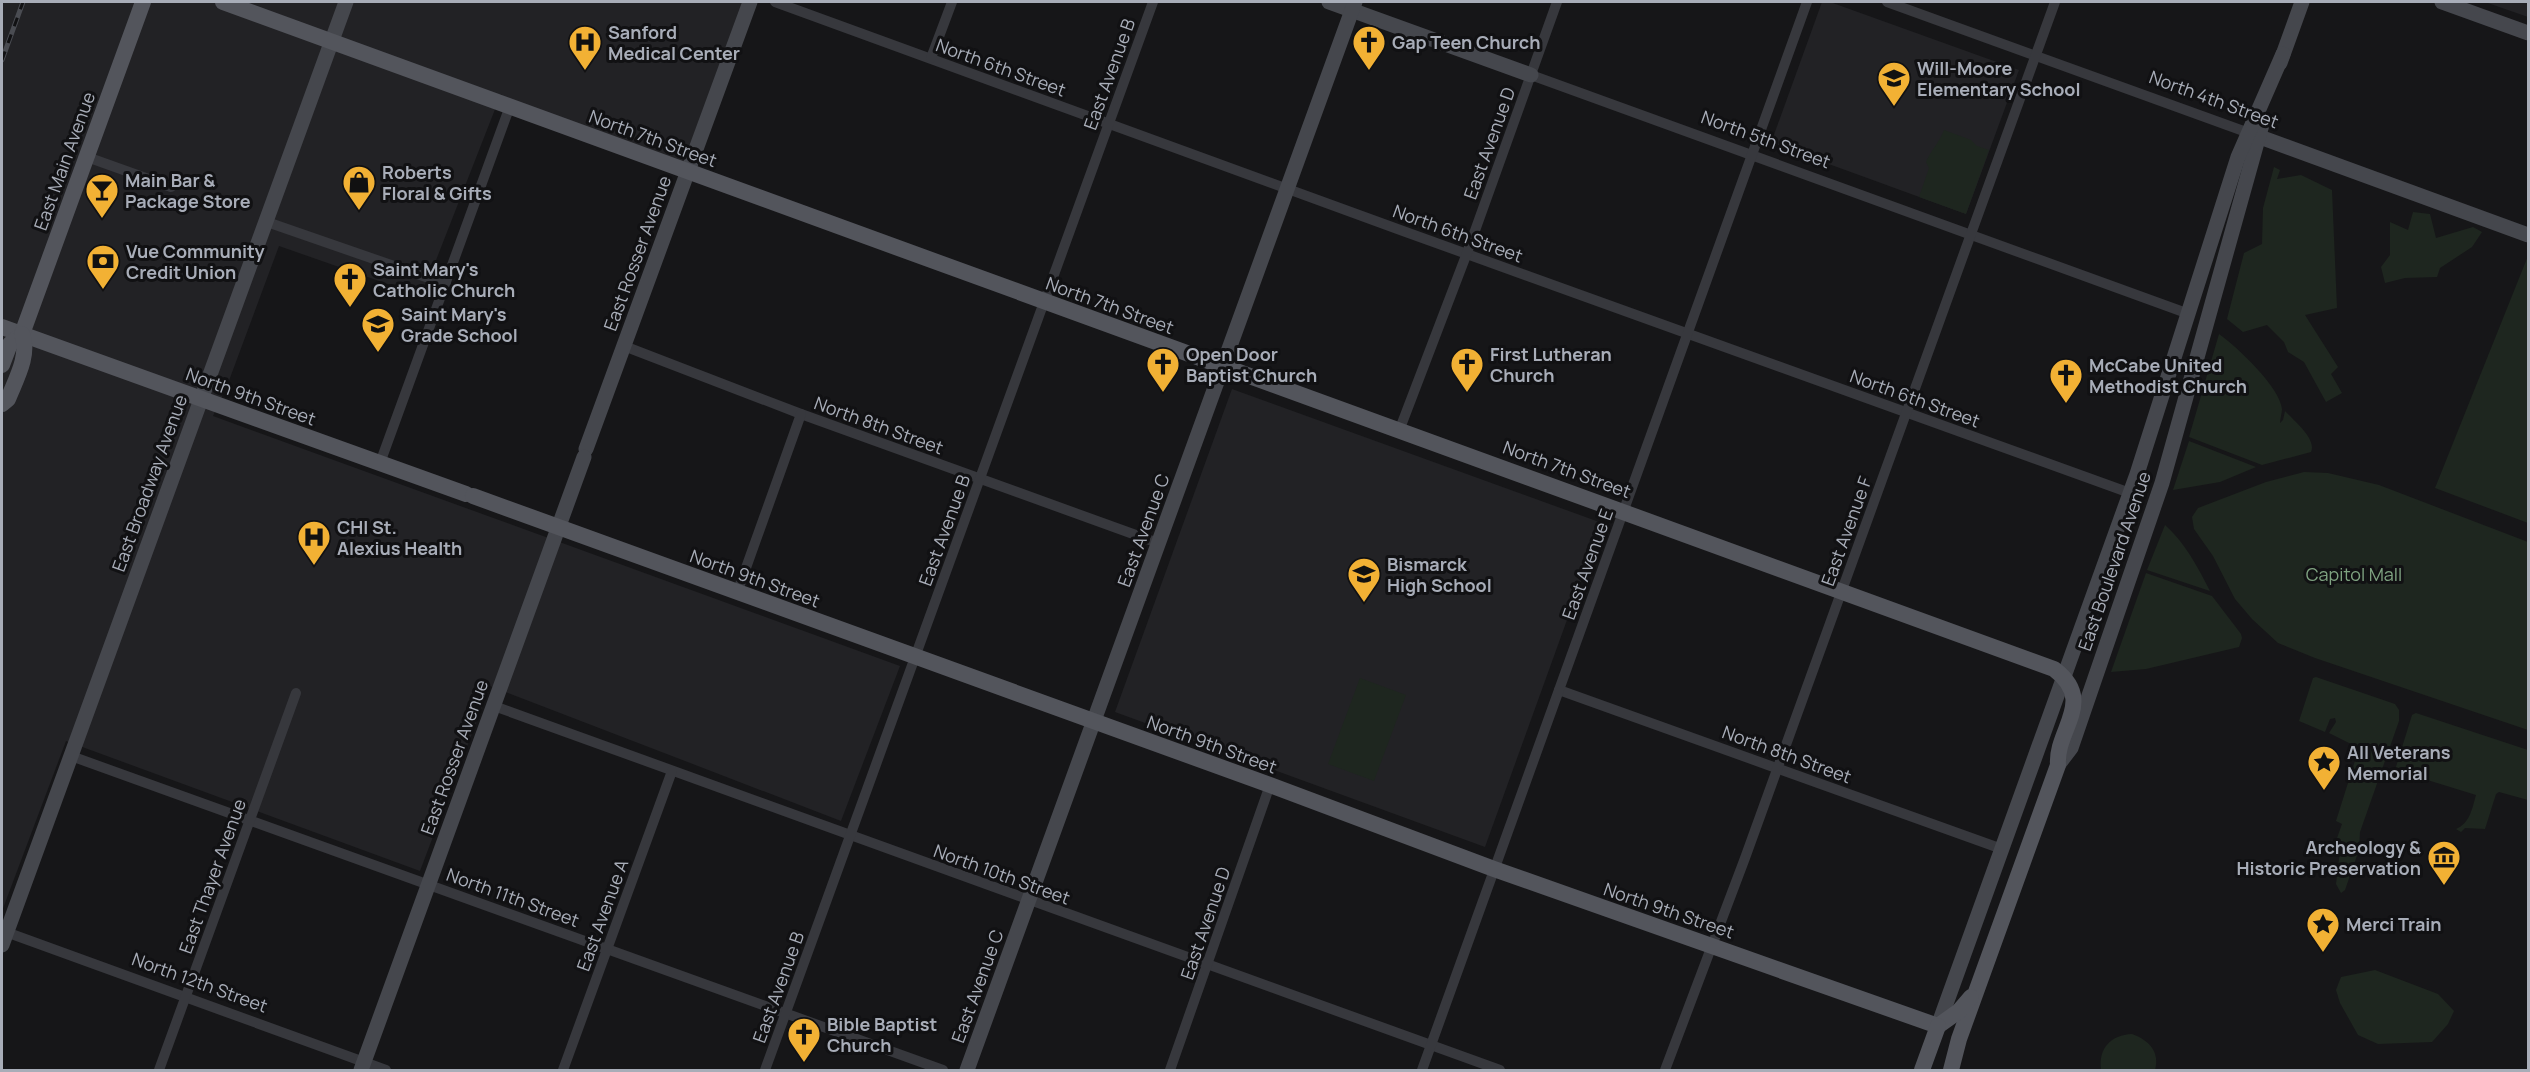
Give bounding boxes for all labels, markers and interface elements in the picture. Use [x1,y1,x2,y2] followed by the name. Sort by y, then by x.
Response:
[1078,15,1140,133] street label: East Avenue B
[608,20,740,65] place label: Sanford Medical Center
[567,24,603,71] hospital icon: Sanford Medical Center
[1351,24,1387,71] church icon: Gap Teen Church
[1392,30,1540,54] place label: Gap Teen Church
[933,32,1069,102] street label: North 6th Street
[1917,56,2080,101] place label: Will-Moore Elementary School
[1876,60,1912,107] school or university icon: Will-Moore Elementary School
[2146,64,2282,134] street label: North 4th Street
[1458,84,1520,202] street label: East Avenue D
[28,88,100,234] street label: East Main Avenue
[586,104,720,172] street label: North 7th Street
[1698,105,1834,173] street label: North 5th Street
[382,160,492,205] place label: Roberts Floral & Gifts
[341,164,377,211] shop icon: Roberts Floral & Gifts
[125,168,251,213] place label: Main Bar & Package Store
[84,172,120,219] bar icon: Main Bar & Package Store
[598,172,676,334] street label: East Rosser Avenue
[1390,198,1526,268] street label: North 6th Street
[126,239,265,284] place label: Vue Community Credit Union
[85,243,121,290] bank icon: Vue Community Credit Union
[373,257,515,302] place label: Saint Mary's Catholic Church
[332,261,368,308] church icon: Saint Mary's Catholic Church
[1043,271,1177,339] street label: North 7th Street
[401,302,518,347] place label: Saint Mary's Grade School
[360,306,396,353] school or university icon: Saint Mary's Grade School
[1186,342,1317,387] place label: Open Door Baptist Church
[1490,342,1612,387] place label: First Lutheran Church
[1145,346,1181,393] church icon: Open Door Baptist Church
[1449,346,1485,393] church icon: First Lutheran Church
[2089,353,2247,398] place label: McCabe United Methodist Church
[2048,357,2084,404] church icon: McCabe United Methodist Church
[183,361,319,431] street label: North 9th Street
[1847,363,1983,433] street label: North 6th Street
[106,391,192,575] street label: East Broadway Avenue
[811,391,947,459] street label: North 8th Street
[1500,435,1634,503] street label: North 7th Street
[2072,468,2156,654] street label: East Boulevard Avenue
[1111,470,1175,590] street label: East Avenue C
[913,471,975,589] street label: East Avenue B
[1815,473,1877,589] street label: East Avenue F
[1556,505,1618,623] street label: East Avenue E
[337,515,462,560] place label: CHI St. Alexius Health
[296,519,332,566] hospital icon: CHI St. Alexius Health
[687,543,823,613] street label: North 9th Street
[1387,552,1492,597] place label: Bismarck High School
[1346,556,1382,603] school or university icon: Bismarck High School
[2306,562,2402,586] park label: Capitol Mall
[415,676,493,838] street label: East Rosser Avenue
[1144,709,1280,779] street label: North 9th Street
[1719,720,1855,788] street label: North 8th Street
[2347,740,2451,785] place label: All Veterans Memorial
[2306,744,2342,791] place icon: All Veterans Memorial
[173,795,251,957] street label: East Thayer Avenue
[2236,835,2421,880] place label: Archeology & Historic Preservation
[931,838,1073,910] street label: North 10th Street
[2426,839,2462,886] museum icon: Archeology & Historic Preservation
[571,855,634,974] street label: East Avenue A
[443,862,583,932] street label: North 11th Street
[1174,863,1236,983] street label: East Avenue D
[1601,876,1737,944] street label: North 9th Street
[2305,906,2341,953] place icon: Merci Train
[2346,912,2442,936] place label: Merci Train
[945,926,1009,1046] street label: East Avenue C
[747,928,809,1046] street label: East Avenue B
[129,946,271,1018] street label: North 12th Street
[827,1012,937,1057] place label: Bible Baptist Church
[786,1016,822,1063] church icon: Bible Baptist Church

